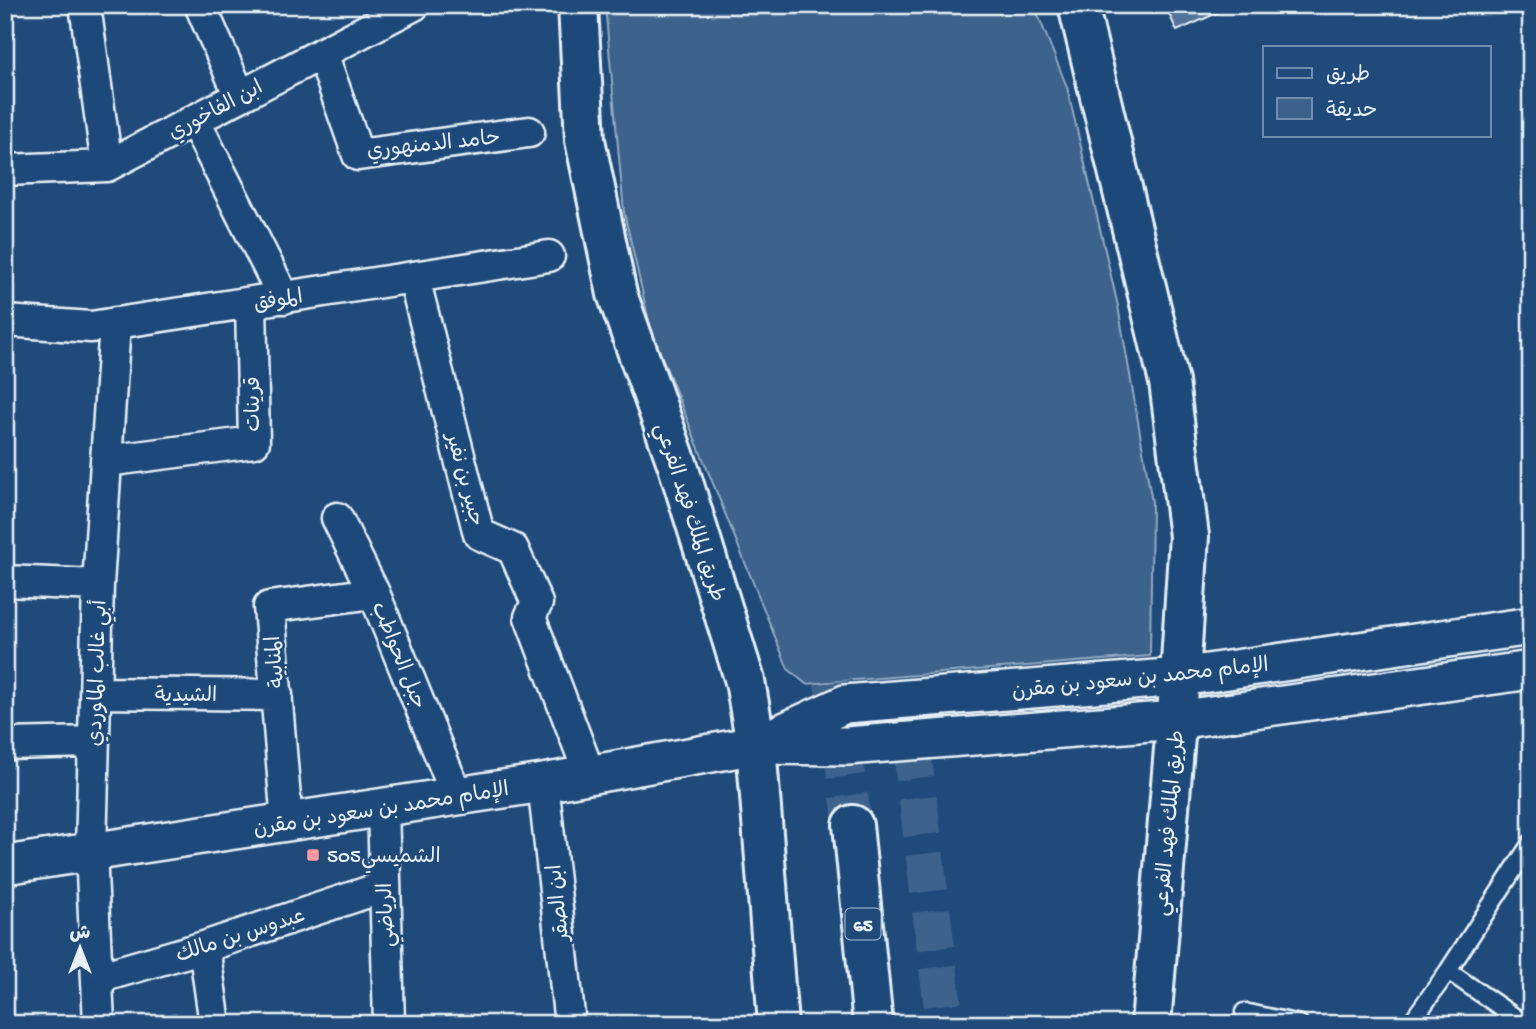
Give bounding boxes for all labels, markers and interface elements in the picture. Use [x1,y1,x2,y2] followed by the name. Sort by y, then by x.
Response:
[1263,46,1490,136] legend
[1326,64,1370,89] text: طريق
[165,77,268,147] street label: ابن الفاخوري
[1326,100,1377,125] text: حديقة
[366,127,501,166] street label: حامد الدمنهوري
[252,286,305,319] street label: الموفق
[243,376,268,432] street label: قرينات
[644,421,728,607] street label: طريق الملك فهد الفرعي
[438,428,487,530] street label: جبير بن نفير
[81,599,118,747] street label: أبي غالب الماوردي
[364,599,430,714] street label: جبل الحواطب
[263,635,292,689] street label: المنابية
[1011,655,1270,706] street label: الإمام محمد بن سعود بن مقرن
[155,685,217,710] street label: الشيدية
[1151,729,1195,918] street label: طريق الملك فهد الفرعي
[252,779,511,844] street label: الإمام محمد بن سعود بن مقرن
[327,846,441,874] place label: الشميسي505
[305,847,321,863] marker: الشميسي505
[544,863,577,944] street label: ابن الصقر
[375,882,405,947] street label: الرياضي
[173,905,309,970] street label: عبدوس بن مالك
[846,908,880,940] road number: 65
[46,914,116,984] north arrow
[70,923,91,946] text: ش

